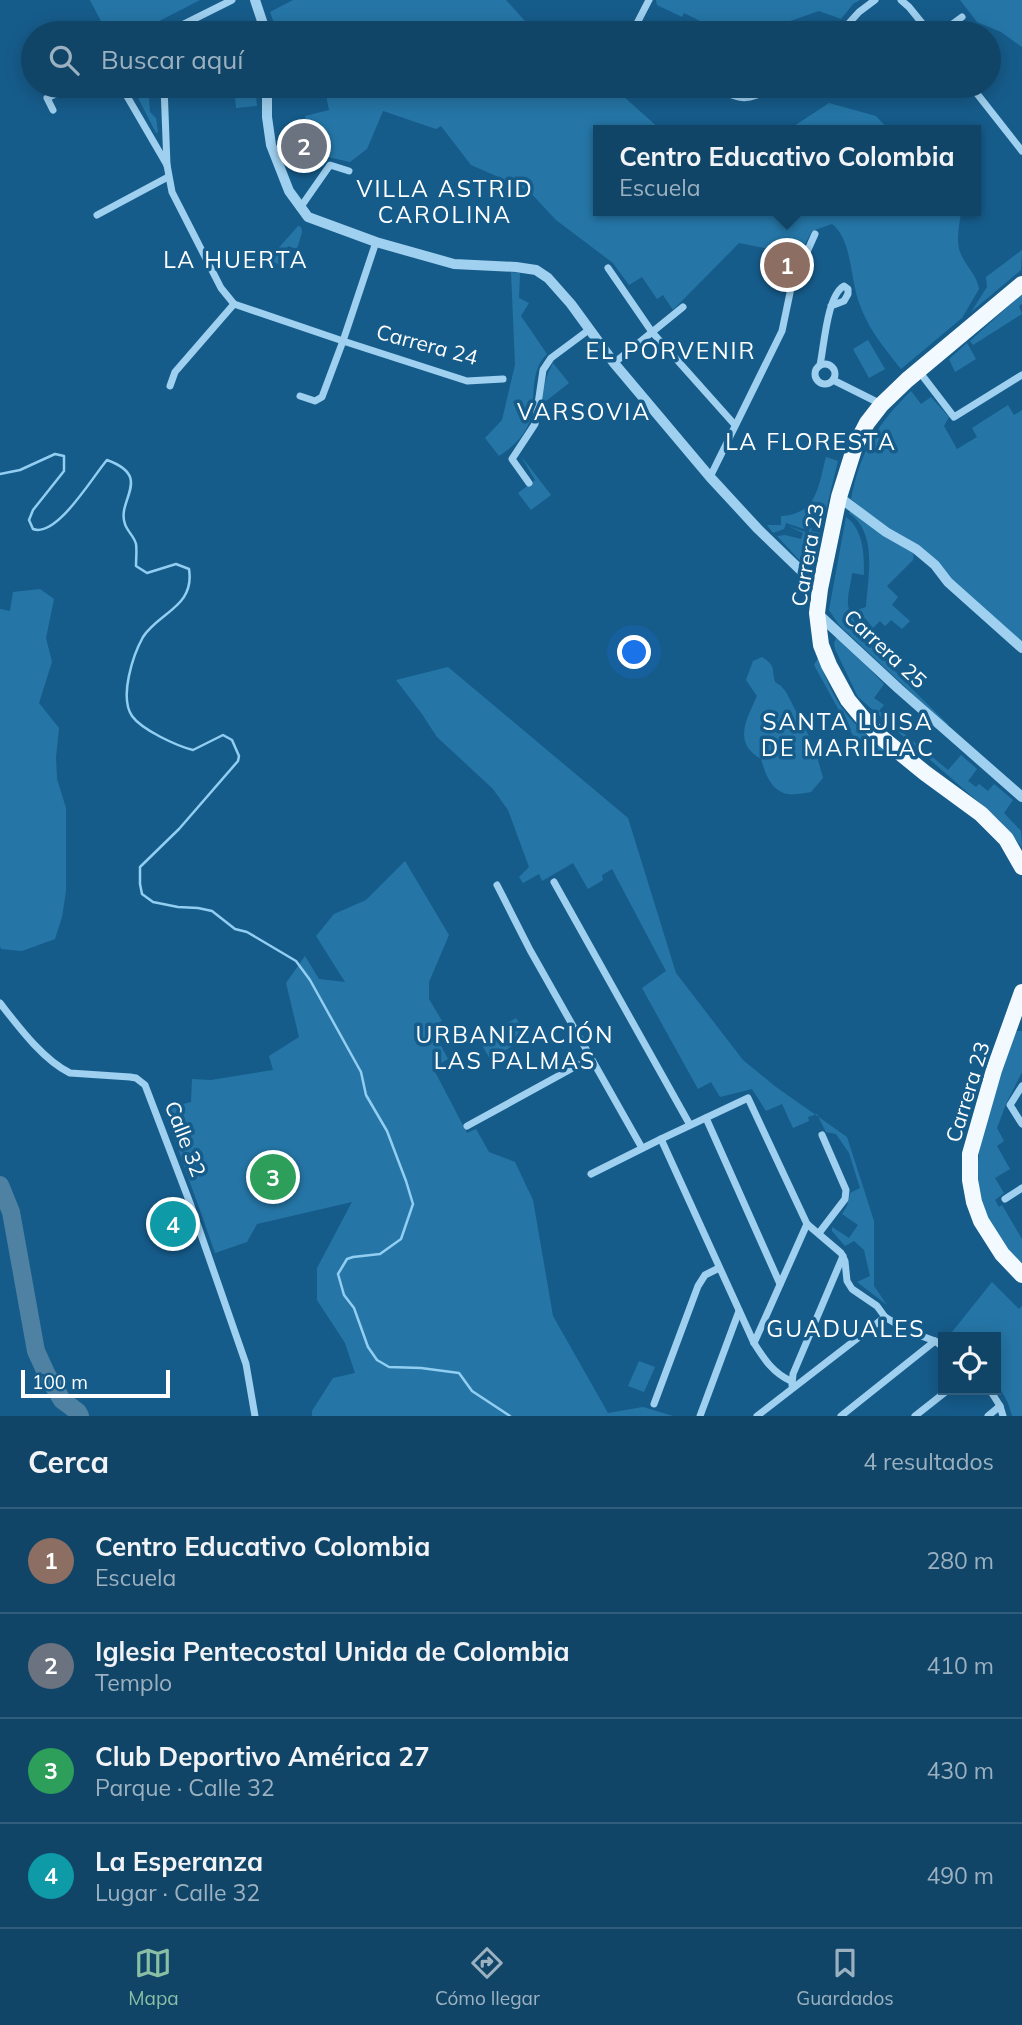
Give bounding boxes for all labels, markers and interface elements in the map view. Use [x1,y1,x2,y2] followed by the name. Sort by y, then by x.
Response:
[21,21,1001,98] search box
[45,41,83,79] icon: search
[101,43,244,76] text: Buscar aquí
[281,120,327,172] pin: 2
[593,125,981,216] popup
[619,140,955,173] text: Centro Educativo Colombia
[619,173,701,202] text: Escuela
[356,174,534,229] district label: VILLA ASTRID CAROLINA
[764,239,810,291] pin: 1
[163,245,309,274] district label: LA HUERTA
[374,318,481,370] street label: Carrera 24
[586,336,756,365] district label: EL PORVENIR
[517,397,651,426] district label: VARSOVIA
[725,427,897,456] district label: LA FLORESTA
[785,501,829,608] street label: Carrera 23
[839,603,933,693] street label: Carrera 25
[617,635,651,669] your location
[761,707,935,762] district label: SANTA LUISA DE MARILLAC
[416,1020,614,1075] district label: URBANIZACIÓN LAS PALMAS
[939,1038,995,1145] street label: Carrera 23
[160,1097,212,1180] street label: Calle 32
[250,1151,296,1203] pin: 3
[150,1198,196,1250] pin: 4
[766,1314,926,1343] district label: GUADUALES
[938,1332,1001,1395] map controls
[938,1332,1001,1395] button: locate
[21,1367,170,1399] scale bar
[32,1370,88,1394] text: 100 m
[28,1443,109,1481] text: Cerca
[863,1447,994,1476] text: 4 resultados
[95,1530,430,1563] text: Centro Educativo Colombia
[44,1546,58,1575] text: 1
[926,1546,994,1575] text: 280 m
[95,1563,176,1592] text: Escuela
[95,1635,570,1668] text: Iglesia Pentecostal Unida de Colombia
[44,1651,58,1680] text: 2
[926,1651,994,1680] text: 410 m
[95,1668,172,1697] text: Templo
[95,1740,430,1773] text: Club Deportivo América 27
[44,1756,58,1785] text: 3
[926,1756,994,1785] text: 430 m
[95,1773,275,1802] text: Parque · Calle 32
[95,1845,263,1878] text: La Esperanza
[44,1861,58,1890] text: 4
[926,1861,994,1890] text: 490 m
[95,1878,260,1907] text: Lugar · Calle 32
[128,1944,179,2010] tab: Mapa
[435,1944,540,2010] tab: Cómo llegar
[796,1944,894,2010] tab: Guardados

